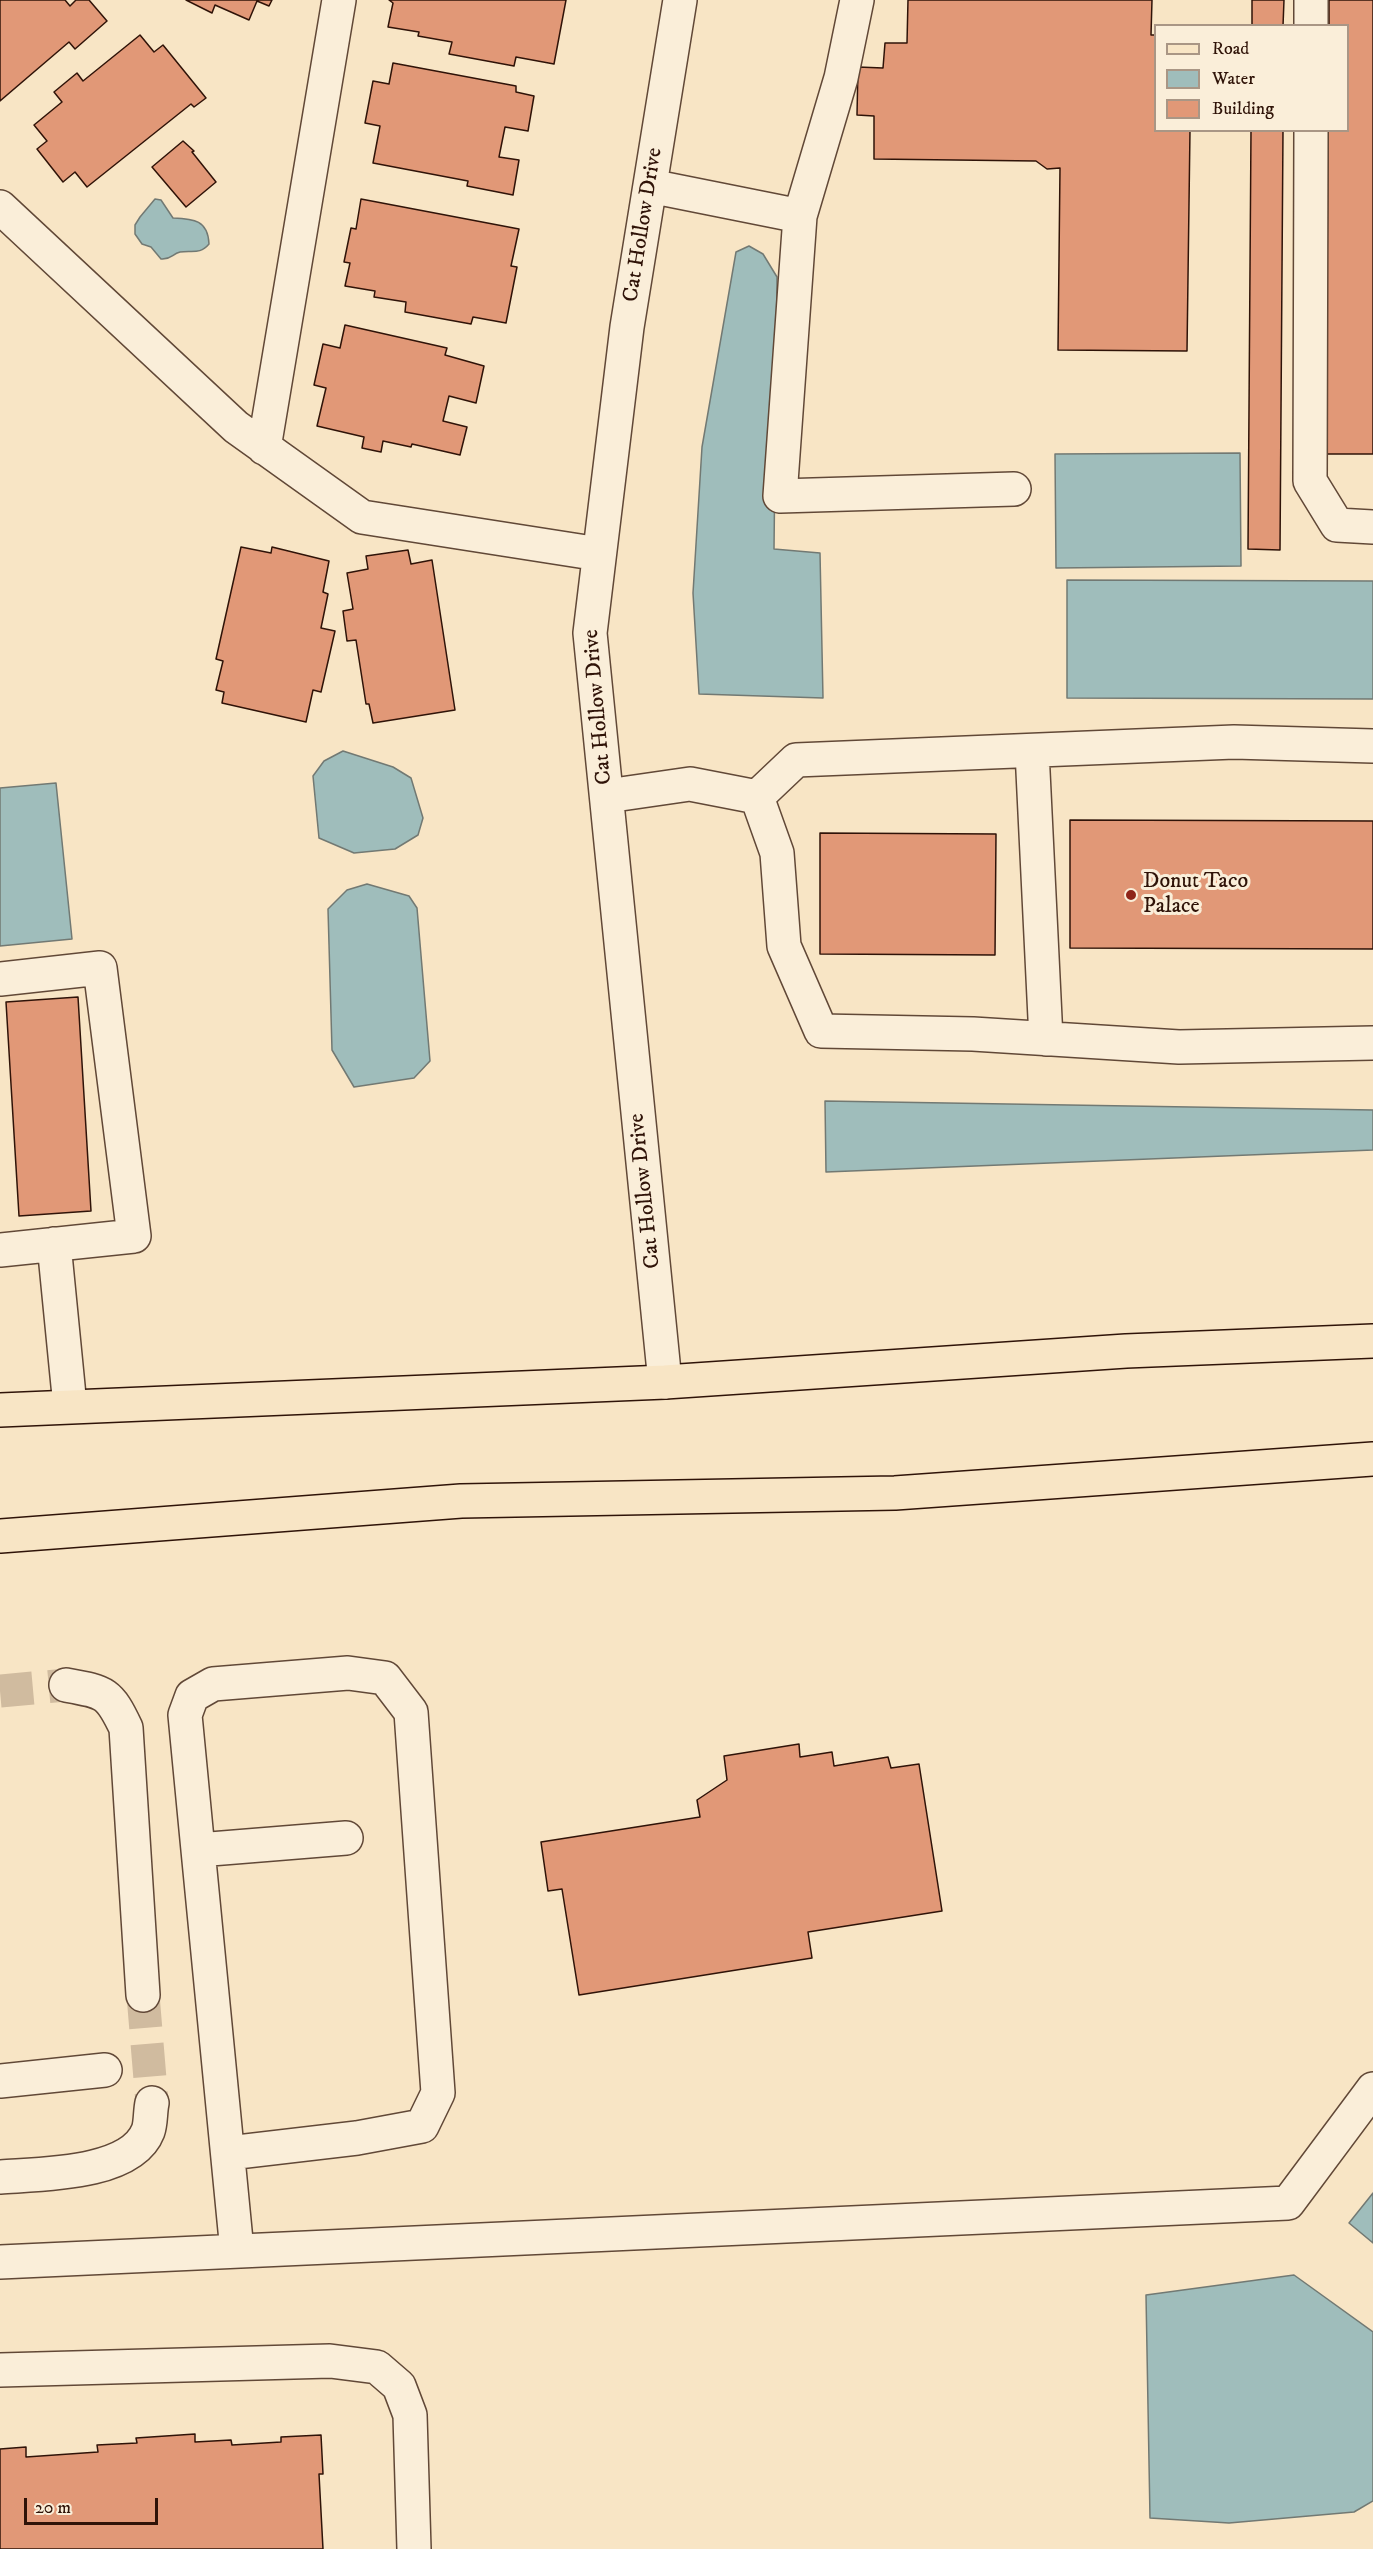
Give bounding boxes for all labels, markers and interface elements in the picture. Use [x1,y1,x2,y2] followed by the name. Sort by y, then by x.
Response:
[1154,24,1349,132] legend
[1212,38,1249,60] text: Road
[1212,68,1255,90] text: Water
[1212,98,1274,120] text: Building
[619,146,669,304] street label: Cat Hollow Drive
[579,628,619,786] street label: Cat Hollow Drive
[1143,869,1248,920] place label: Donut Taco Palace
[1124,888,1138,902] marker: Donut Taco Palace
[625,1112,667,1270] street label: Cat Hollow Drive
[27,2486,160,2524] scale bar
[35,2497,71,2519] text: 20 m

